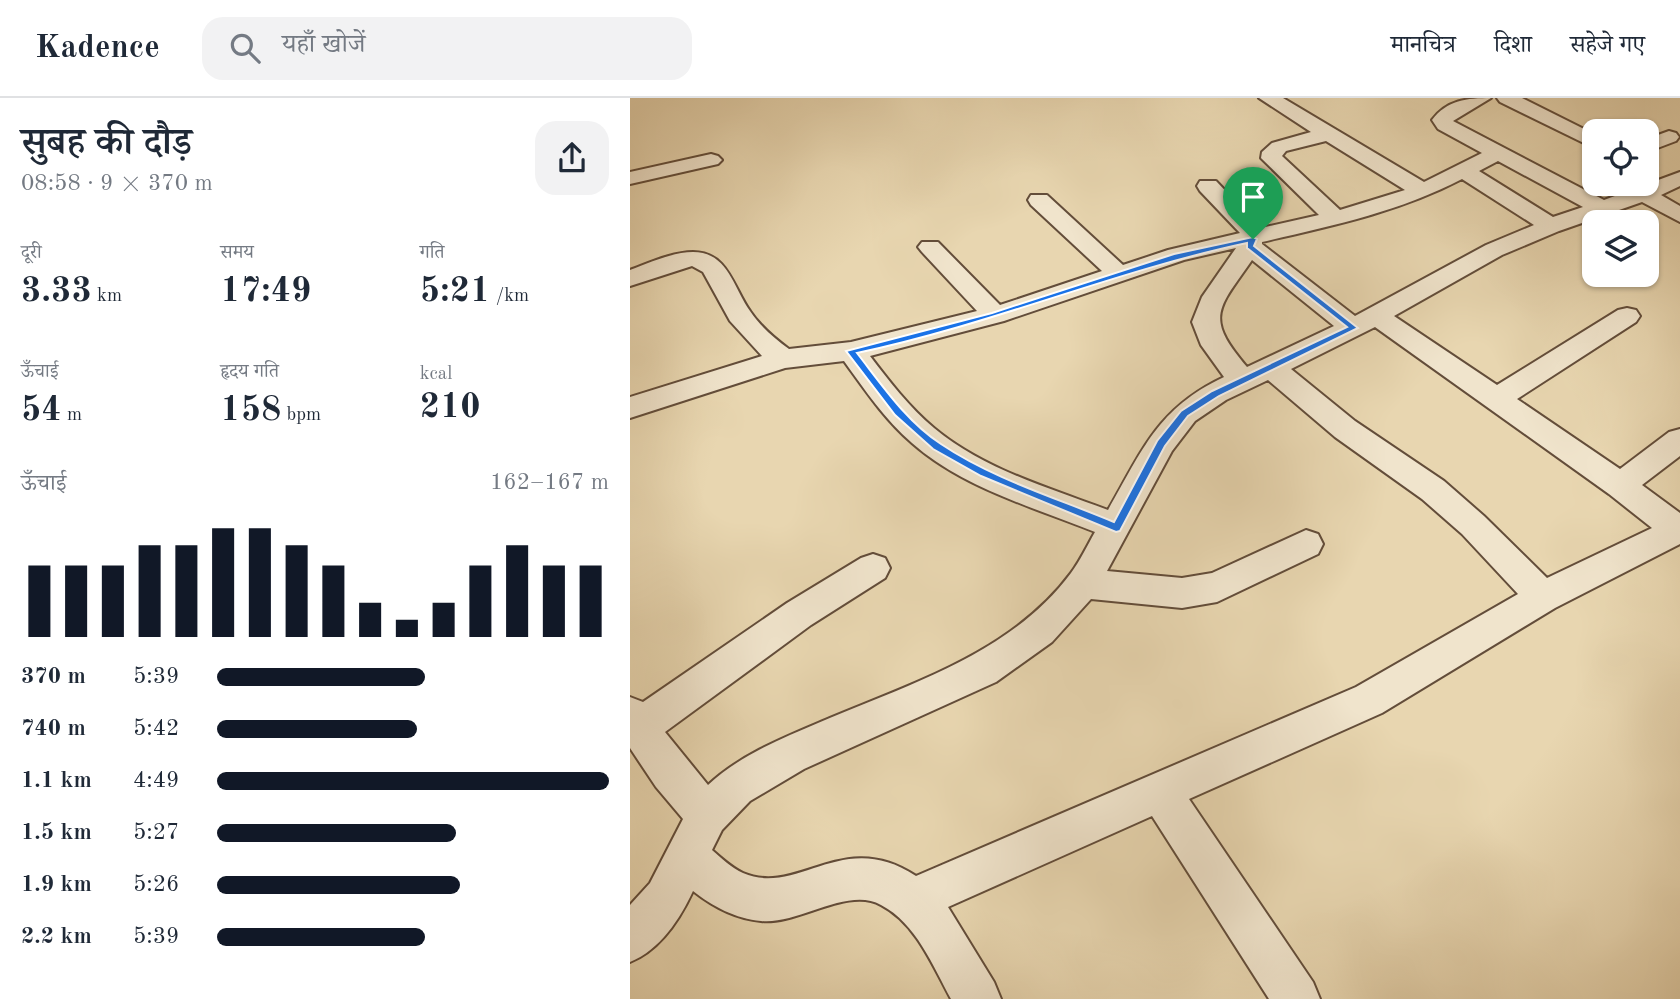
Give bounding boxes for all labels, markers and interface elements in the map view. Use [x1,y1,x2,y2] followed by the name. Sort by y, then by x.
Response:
[202,17,692,80] search box
[226,29,264,67] icon: search
[35,32,160,65] text: Kadence
[282,32,365,58] text: यहाँ खोजें
[1391,34,1456,58] text: मानचित्र
[1494,34,1532,58] text: दिशा
[1570,34,1645,58] text: सहेजे गए
[1582,119,1659,287] map controls
[1582,119,1659,196] button: locate
[535,121,609,195] button: share
[21,125,192,163] text: सुबह की दौड़
[1223,167,1283,239] pin
[21,172,213,195] text: 08:58 · 9 × 370 m
[1234,178,1272,216] icon: arrive
[1582,210,1659,287] button: layers
[21,244,42,263] text: दूरी
[220,244,254,263] text: समय
[420,244,445,263] text: गति
[21,274,92,309] text: 3.33
[220,274,311,309] text: 17:49
[420,274,490,309] text: 5:21
[92,287,122,306] text: km
[490,287,529,306] text: /km
[21,363,58,382] text: ऊँचाई
[220,363,279,382] text: हृदय गति
[420,365,452,384] text: kcal
[420,390,481,425] text: 210
[21,393,62,428] text: 54
[220,393,281,428] text: 158
[62,406,82,425] text: m
[281,406,321,425] text: bpm
[490,471,609,494] text: 162–167 m
[21,472,66,495] text: ऊँचाई
[21,665,86,688] text: 370 m
[133,665,179,688] text: 5:39
[21,717,86,740] text: 740 m
[133,717,179,740] text: 5:42
[21,769,92,792] text: 1.1 km
[133,769,179,792] text: 4:49
[21,821,92,844] text: 1.5 km
[133,821,179,844] text: 5:27
[21,873,92,896] text: 1.9 km
[133,873,179,896] text: 5:26
[21,925,92,948] text: 2.2 km
[133,925,179,948] text: 5:39

